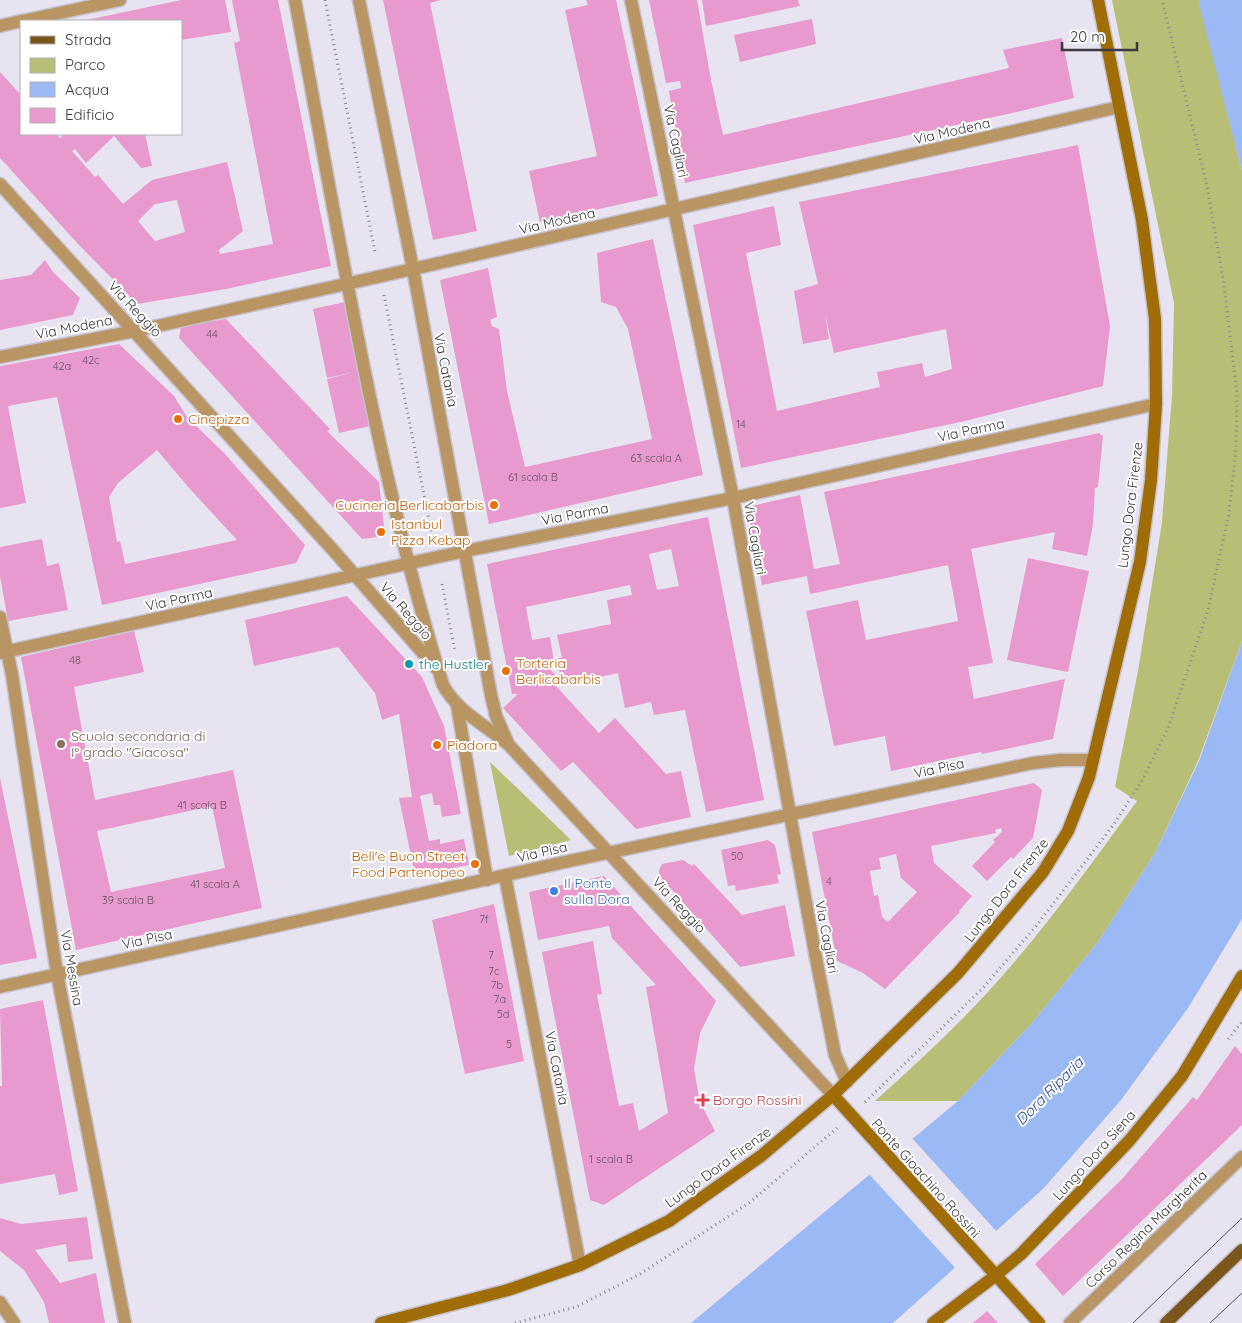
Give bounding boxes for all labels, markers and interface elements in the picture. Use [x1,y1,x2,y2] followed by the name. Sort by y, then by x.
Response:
[20,20,182,135] legend
[1062,20,1137,52] scale bar
[1070,27,1105,46] text: 20 m
[65,30,111,49] text: Strada
[65,55,105,74] text: Parco
[65,80,109,99] text: Acqua
[659,103,693,179] street label: Via Cagliari
[65,105,114,124] text: Edificio
[912,113,992,149] street label: Via Modena
[517,203,597,239] street label: Via Modena
[104,277,166,341] street label: Via Reggio
[34,311,114,343] street label: Via Modena
[206,327,218,341] house number: 44
[430,331,462,409] street label: Via Catania
[82,353,100,367] house number: 42c
[53,359,71,373] house number: 42a
[188,410,250,428] place label: Cinepizza
[172,413,184,425] marker: Cinepizza
[936,414,1006,446] street label: Via Parma
[736,417,746,431] house number: 14
[1113,441,1147,569] street label: Lungo Dora Firenze
[630,451,682,465] house number: 63 scala A
[508,470,558,484] house number: 61 scala B
[335,496,484,514] place label: Cucineria Berlicabarbis
[488,499,500,511] marker: Cucineria Berlicabarbis
[540,499,610,529] street label: Via Parma
[740,500,770,576] street label: Via Cagliari
[391,515,471,549] place label: Istanbul Pizza Kebap
[375,526,387,538] marker: Istanbul Pizza Kebap
[376,578,436,644] street label: Via Reggio
[144,583,214,615] street label: Via Parma
[69,653,81,667] house number: 48
[516,654,601,688] place label: Torteria Berlicabarbis
[419,655,490,673] place label: the Hustler
[403,658,415,670] marker: the Hustler
[500,665,512,677] marker: Torteria Berlicabarbis
[71,727,205,761] place label: Scuola secondaria di I° grado "Giacosa"
[447,736,497,754] place label: Piadora
[55,738,67,750] marker: Scuola secondaria di I° grado "Giacosa"
[431,739,443,751] marker: Piadora
[912,754,966,782] street label: Via Pisa
[177,798,227,812] house number: 41 scala B
[960,834,1052,946] street label: Lungo Dora Firenze
[515,837,569,867] street label: Via Pisa
[351,847,465,881] place label: Bell'e Buon Street Food Partenopeo
[731,849,743,863] house number: 50
[469,858,481,870] marker: Bell'e Buon Street Food Partenopeo
[648,873,710,937] street label: Via Reggio
[564,874,630,908] place label: Il Ponte sulla Dora
[826,874,832,888] house number: 4
[190,877,240,891] house number: 41 scala A
[548,885,560,897] marker: Il Ponte sulla Dora
[102,893,154,907] house number: 39 scala B
[811,899,843,975] street label: Via Cagliari
[479,912,489,926] house number: 7f
[120,925,174,953] street label: Via Pisa
[56,929,88,1007] street label: Via Messina
[488,948,494,962] house number: 7
[488,964,500,978] house number: 7c
[491,978,503,992] house number: 7b
[494,992,506,1006] house number: 7a
[497,1007,509,1021] house number: 5d
[541,1029,573,1107] street label: Via Catania
[506,1037,512,1051] house number: 5
[1011,1052,1088,1129] water label: Dora Riparia
[713,1091,801,1109] place label: Borgo Rossini
[697,1094,709,1106] marker: Borgo Rossini
[1049,1106,1139,1204] street label: Lungo Dora Siena
[868,1115,984,1241] street label: Ponte Gioachino Rossini
[661,1122,775,1212] street label: Lungo Dora Firenze
[589,1152,633,1166] house number: 1 scala B
[1081,1166,1211,1292] street label: Corso Regina Margherita

